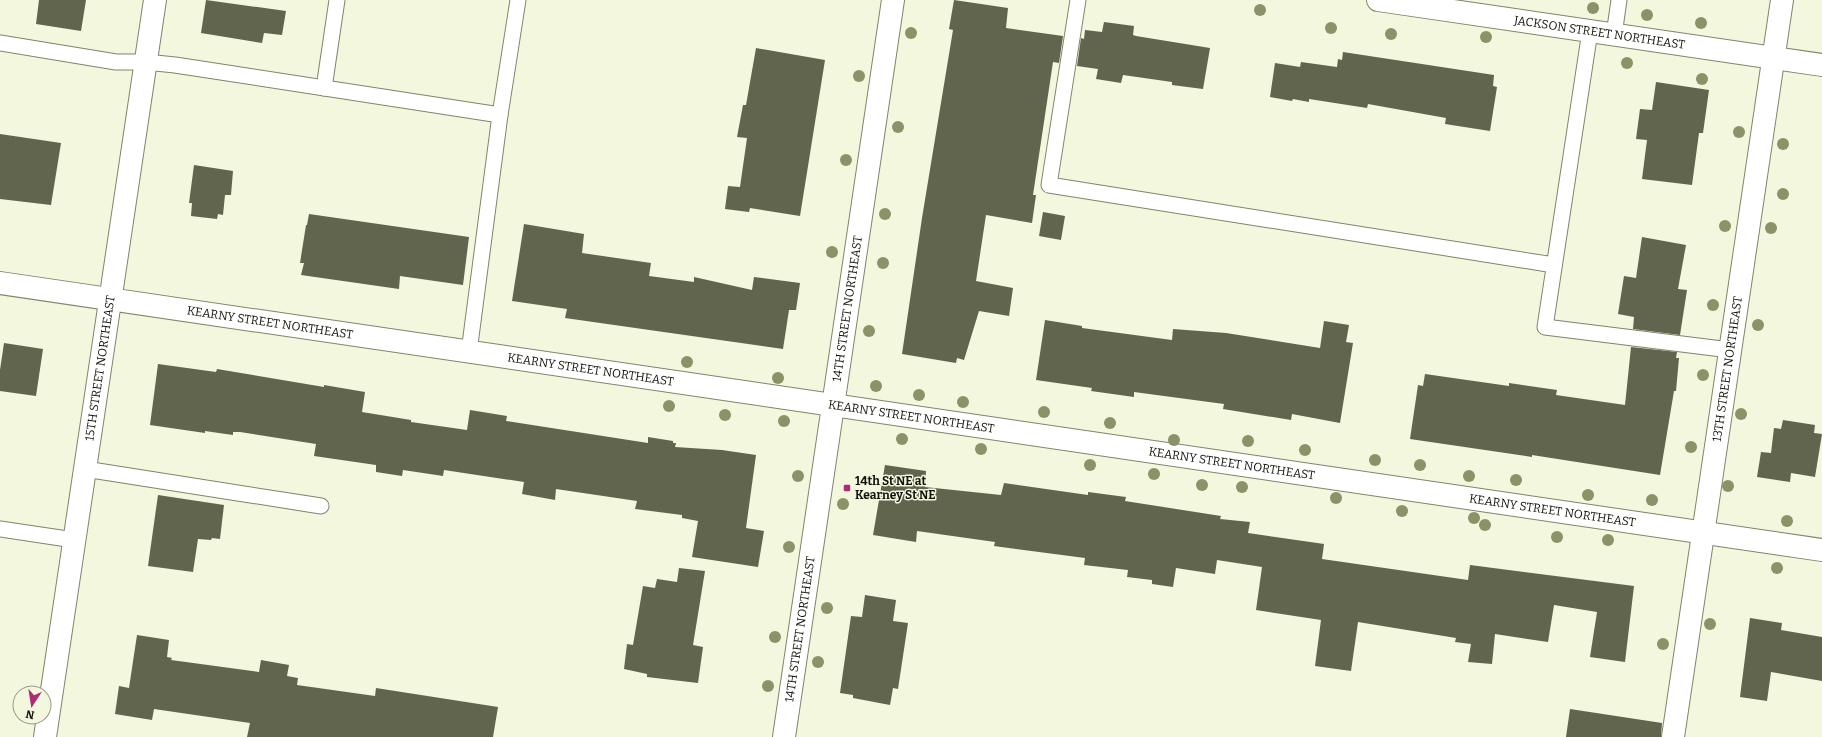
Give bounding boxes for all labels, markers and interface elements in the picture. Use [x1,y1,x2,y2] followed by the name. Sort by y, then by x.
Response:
[1512,13,1686,52] street label: JACKSON STREET NORTHEAST
[830,235,865,383] street label: 14TH STREET NORTHEAST
[82,294,118,442] street label: 15TH STREET NORTHEAST
[1710,295,1745,443] street label: 13TH STREET NORTHEAST
[186,303,354,342] street label: KEARNY STREET NORTHEAST
[507,350,675,389] street label: KEARNY STREET NORTHEAST
[827,397,995,436] street label: KEARNY STREET NORTHEAST
[1148,444,1316,483] street label: KEARNY STREET NORTHEAST
[855,474,936,502] place label: 14th St NE at Kearney St NE
[842,483,852,493] marker: 14th St NE at Kearney St NE
[1468,491,1636,530] street label: KEARNY STREET NORTHEAST
[782,555,818,703] street label: 14TH STREET NORTHEAST
[12,685,52,725] north arrow
[24,707,36,722] text: N

